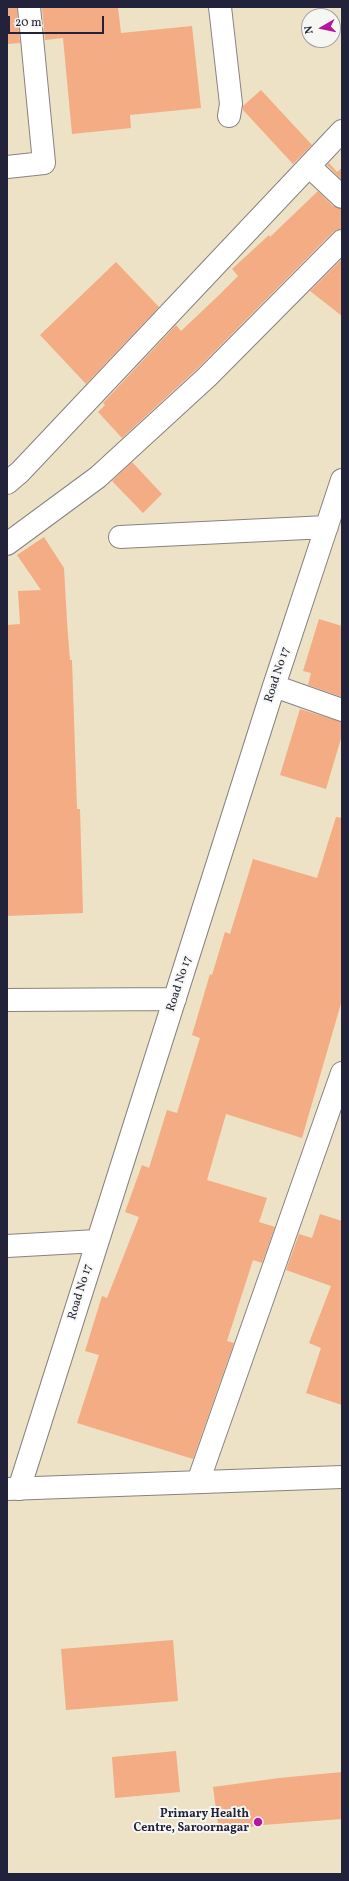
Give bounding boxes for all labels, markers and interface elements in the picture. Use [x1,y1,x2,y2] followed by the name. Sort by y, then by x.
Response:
[10,8,106,34] scale bar
[301,8,341,48] north arrow
[15,15,42,31] text: 20 m
[302,25,318,35] text: N
[262,645,294,705] street label: Road No 17
[164,954,196,1014] street label: Road No 17
[66,1262,96,1322] street label: Road No 17
[134,1808,249,1836] place label: Primary Health Centre, Saroornagar
[252,1816,264,1828] marker: Primary Health Centre, Saroornagar

